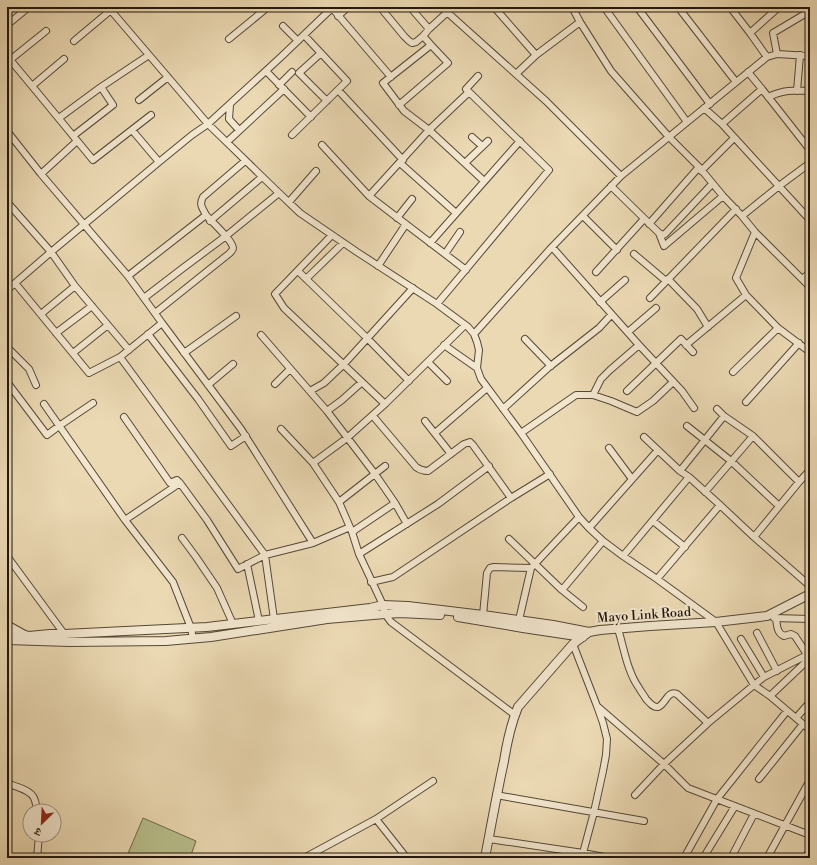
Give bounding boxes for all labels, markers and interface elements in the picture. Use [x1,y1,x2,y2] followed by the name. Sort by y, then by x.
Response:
[596,604,692,626] street label: Mayo Link Road
[22,803,62,843] north arrow
[32,823,45,839] text: उ

